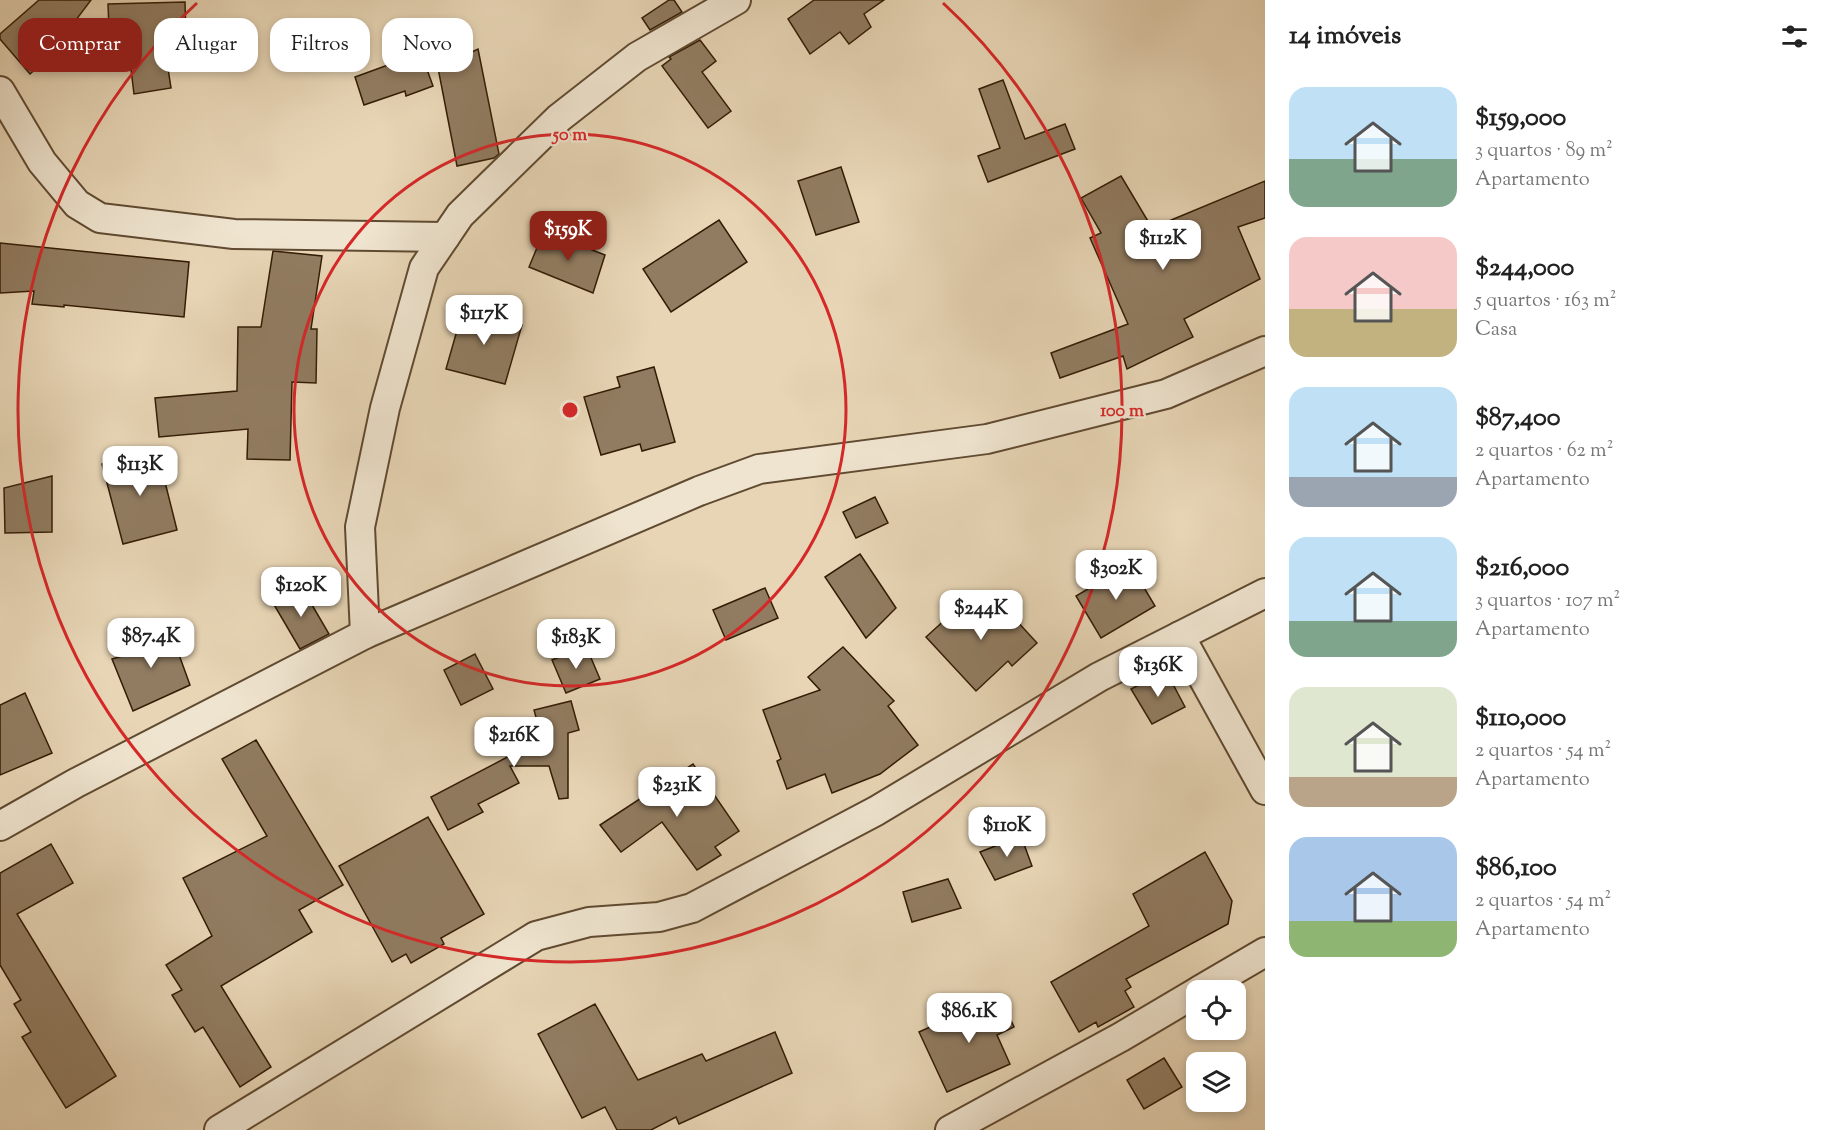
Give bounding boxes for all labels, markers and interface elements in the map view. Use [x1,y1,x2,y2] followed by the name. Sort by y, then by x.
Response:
[18,18,142,72] chip: Comprar
[154,18,258,72] chip: Alugar
[270,18,370,72] chip: Filtros
[382,18,473,72] chip: Novo
[1289,18,1401,55] text: 14 imóveis
[1778,20,1811,53] icon: filters
[1475,100,1566,137] text: $159,000
[1337,111,1409,183] icon: home
[551,123,587,149] text: 50 m
[1475,137,1613,166] text: 3 quartos · 89 m²
[1475,166,1590,195] text: Apartamento
[526,211,610,262] pin: $159K
[544,216,592,245] text: $159K
[1121,220,1205,271] pin: $112K
[1139,225,1187,254] text: $112K
[1475,250,1574,287] text: $244,000
[1337,261,1409,333] icon: home
[1475,287,1617,316] text: 5 quartos · 163 m²
[442,295,526,346] pin: $117K
[460,300,508,329] text: $117K
[1475,316,1517,345] text: Casa
[1100,399,1144,425] text: 100 m
[560,400,580,420] centre of rings
[1475,400,1561,437] text: $87,400
[1337,411,1409,483] icon: home
[1475,437,1613,466] text: 2 quartos · 62 m²
[98,446,182,497] pin: $113K
[117,451,163,480] text: $113K
[1475,466,1590,495] text: Apartamento
[1074,550,1158,601] pin: $302K
[1475,550,1569,587] text: $216,000
[1090,555,1142,584] text: $302K
[1337,561,1409,633] icon: home
[259,567,343,618] pin: $120K
[275,572,327,601] text: $120K
[1475,587,1620,616] text: 3 quartos · 107 m²
[939,590,1023,641] pin: $244K
[954,595,1008,624] text: $244K
[1475,616,1590,645] text: Apartamento
[102,618,200,669] pin: $87.4K
[534,619,618,670] pin: $183K
[121,623,181,652] text: $87.4K
[551,624,601,653] text: $183K
[1116,647,1200,698] pin: $136K
[1133,652,1183,681] text: $136K
[1475,700,1566,737] text: $110,000
[1337,711,1409,783] icon: home
[472,717,556,768] pin: $216K
[488,722,540,751] text: $216K
[1475,737,1611,766] text: 2 quartos · 54 m²
[1475,766,1590,795] text: Apartamento
[635,767,719,818] pin: $231K
[652,772,702,801] text: $231K
[965,807,1049,858] pin: $110K
[982,812,1032,841] text: $110K
[1475,850,1557,887] text: $86,100
[1337,861,1409,933] icon: home
[1475,887,1611,916] text: 2 quartos · 54 m²
[1475,916,1590,945] text: Apartamento
[1186,980,1246,1112] map controls
[1186,980,1246,1040] button: locate
[920,993,1018,1044] pin: $86.1K
[941,998,997,1027] text: $86.1K
[1186,1052,1246,1112] button: layers

